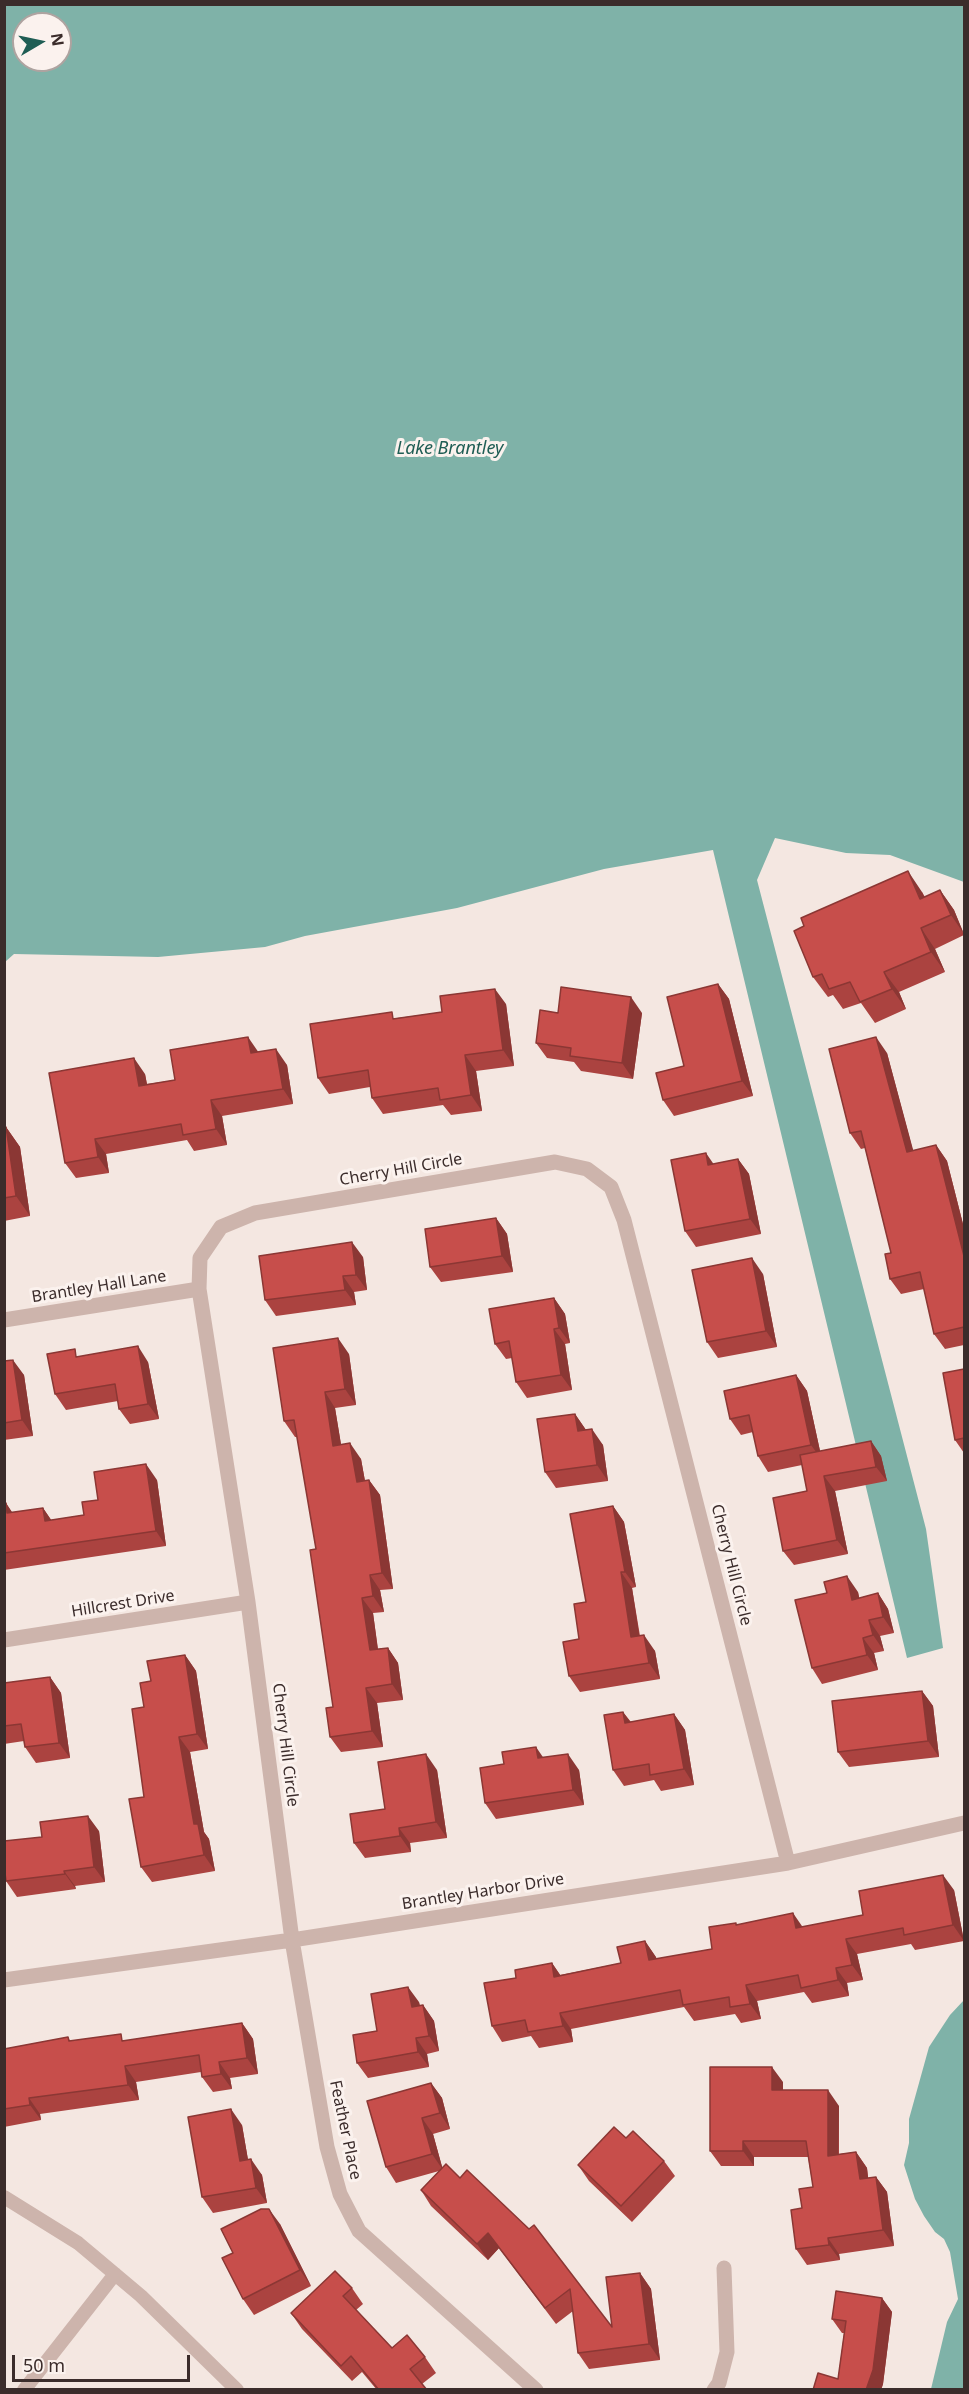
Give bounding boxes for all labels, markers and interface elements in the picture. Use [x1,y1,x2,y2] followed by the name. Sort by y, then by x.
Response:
[12,12,72,72] north arrow
[46,31,70,48] text: N
[397,438,503,460] water label: Lake Brantley
[338,1150,464,1190] street label: Cherry Hill Circle
[30,1267,168,1307] street label: Brantley Hall Lane
[707,1502,755,1628] street label: Cherry Hill Circle
[70,1586,176,1622] street label: Hillcrest Drive
[268,1682,302,1808] street label: Cherry Hill Circle
[401,1870,565,1914] street label: Brantley Harbor Drive
[325,2078,365,2182] street label: Feather Place
[15,2343,194,2381] scale bar
[23,2353,65,2377] text: 50 m

